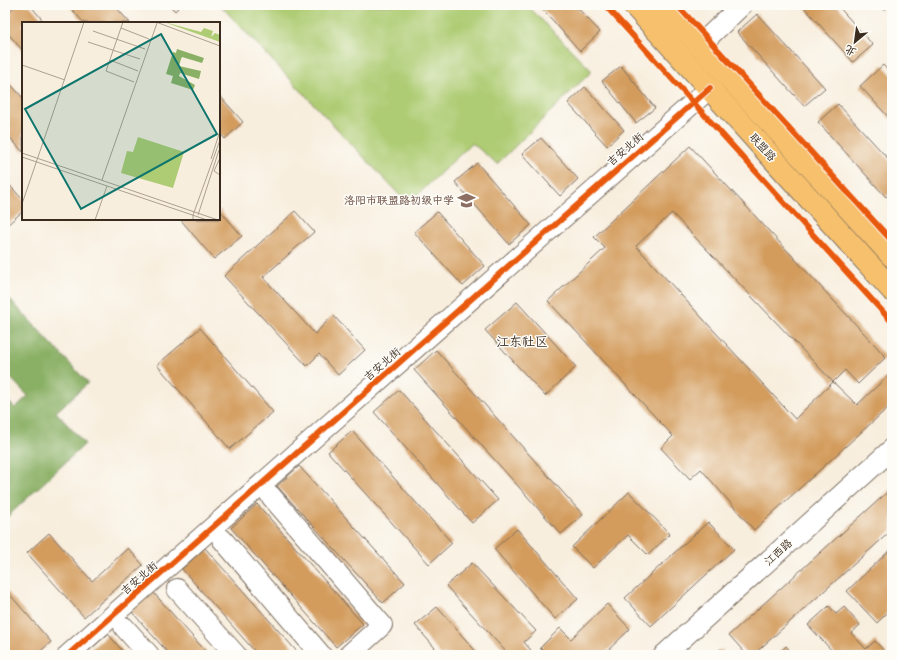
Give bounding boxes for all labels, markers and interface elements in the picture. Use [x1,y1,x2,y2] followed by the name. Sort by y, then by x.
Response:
[22,22,220,220] inset map
[835,22,875,62] north arrow
[841,39,860,60] text: 北
[603,128,649,171] street label: 吉安北街
[745,129,780,166] street label: 联盟路
[457,190,477,210] school or university icon: 洛阳市联盟路初级中学
[344,192,454,210] place label: 洛阳市联盟路初级中学
[496,332,548,353] district label: 江东社区
[360,343,406,386] street label: 吉安北街
[760,535,797,570] street label: 江西路
[117,557,163,600] street label: 吉安北街

